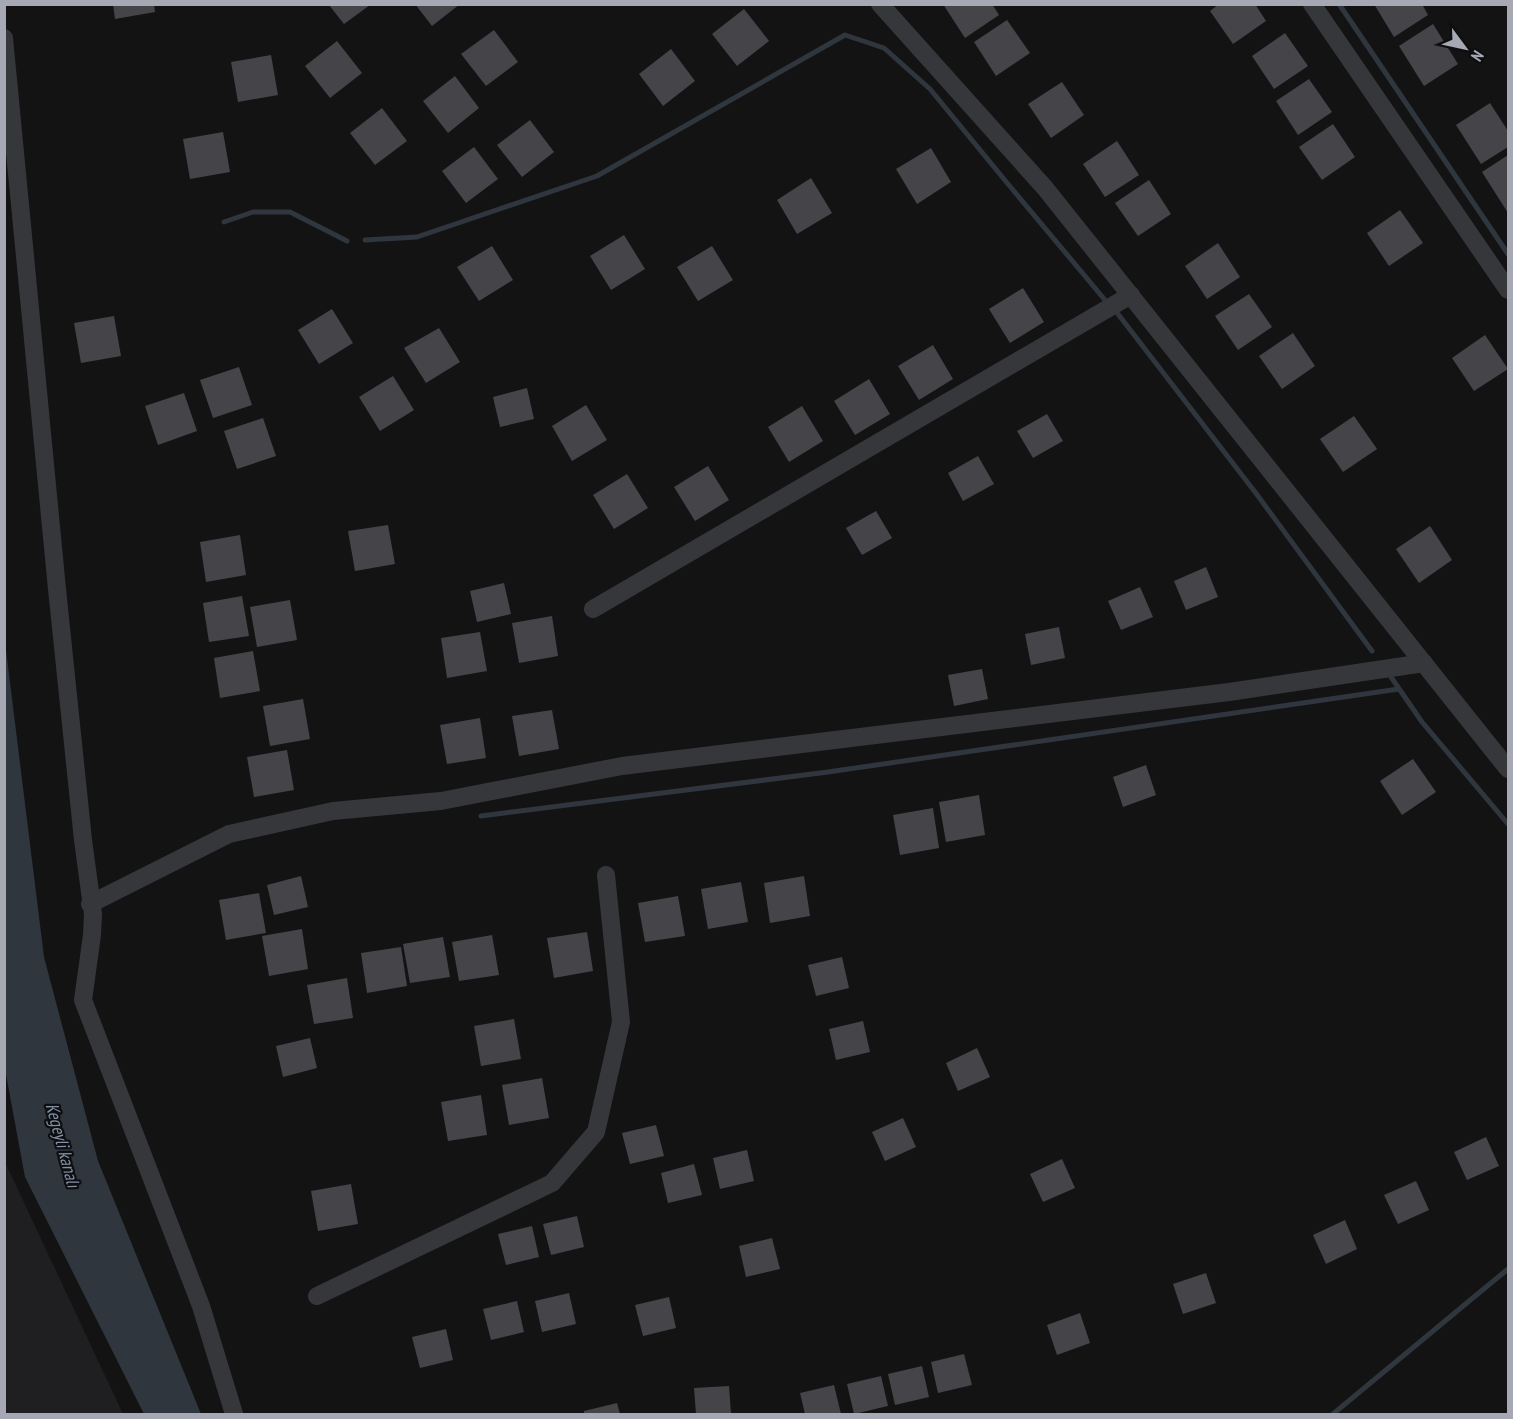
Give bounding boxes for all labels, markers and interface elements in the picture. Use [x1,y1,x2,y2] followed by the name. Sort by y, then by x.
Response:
[1435,18,1495,78] north arrow
[1467,47,1488,65] text: N
[41,1100,86,1191] water label: Kegeyli kanalı

